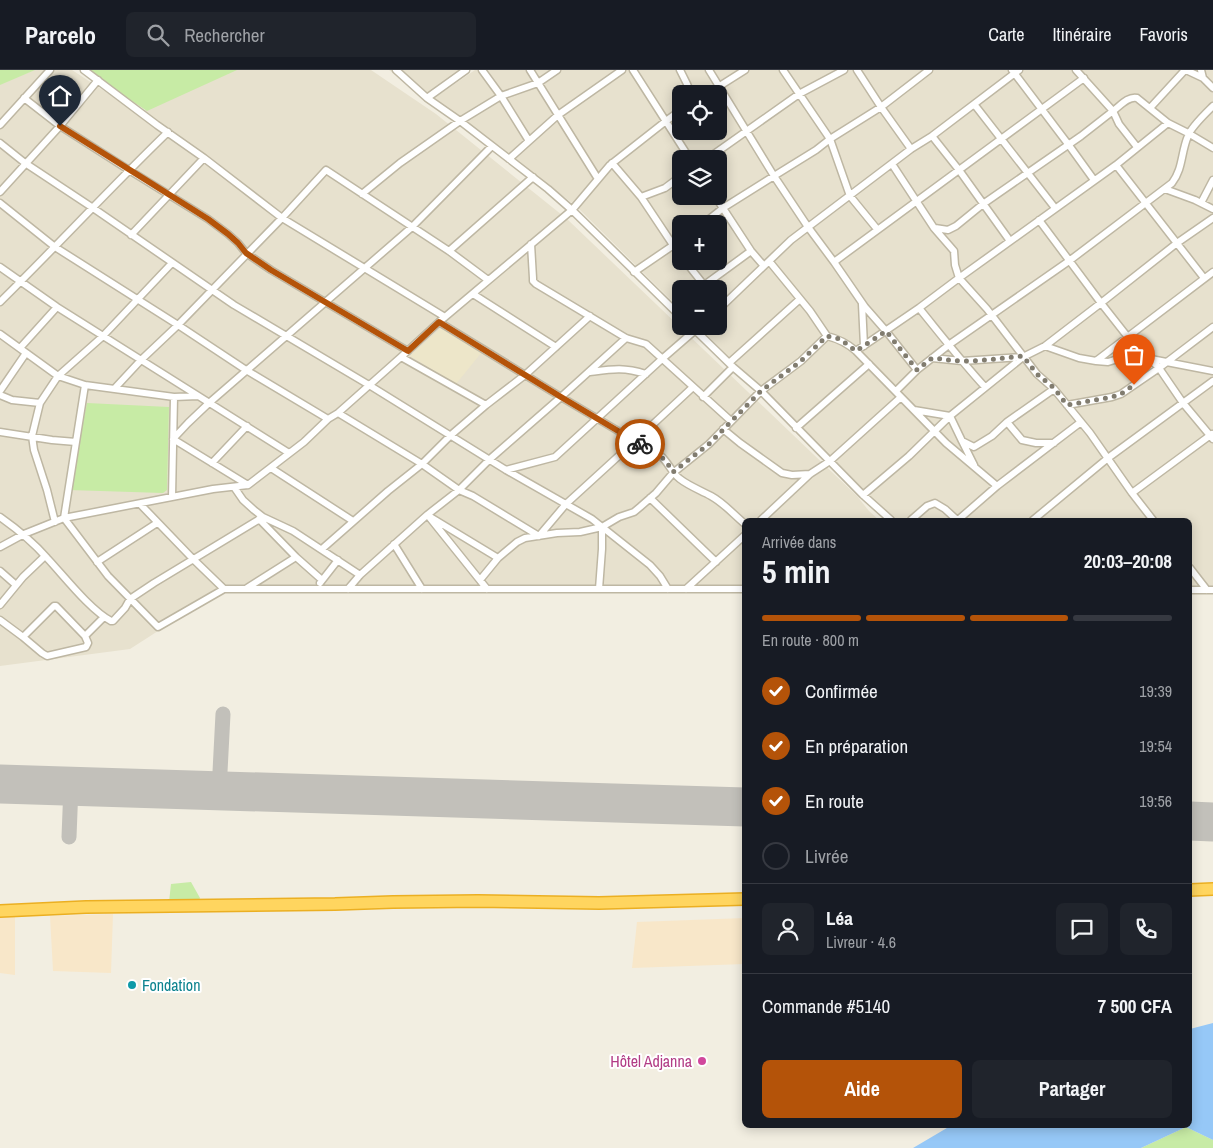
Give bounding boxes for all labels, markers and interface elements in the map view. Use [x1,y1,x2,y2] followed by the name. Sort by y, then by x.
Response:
[126,12,476,57] search box
[25,19,96,51] text: Parcelo
[144,21,172,49] icon: search
[184,22,265,48] text: Rechercher
[988,22,1024,47] text: Carte
[1052,22,1112,47] text: Itinéraire
[1140,22,1188,47] text: Favoris
[39,75,81,126] pin
[46,82,74,110] icon: home
[672,85,727,335] map controls
[672,85,727,140] button: locate
[672,150,727,205] button: layers
[672,215,727,270] button: +
[672,280,727,335] button: −
[1113,334,1155,385] pin
[1120,341,1148,369] icon: bag
[615,419,665,469] courier
[626,430,654,458] icon: bike
[762,531,836,553] text: Arrivée dans
[1084,548,1172,574] text: 20:03–20:08
[762,550,831,593] text: 5 min
[762,629,859,651] text: En route · 800 m
[762,677,790,705] icon: check
[805,678,878,704] text: Confirmée
[1139,680,1172,702] text: 19:39
[762,732,790,760] icon: check
[805,733,908,759] text: En préparation
[1139,735,1172,757] text: 19:54
[762,787,790,815] icon: check
[805,788,864,814] text: En route
[1139,790,1172,812] text: 19:56
[805,843,848,869] text: Livrée
[762,903,814,955] button: person
[1056,903,1108,955] button: chat
[1120,903,1172,955] button: phone
[826,905,853,931] text: Léa
[826,931,896,953] text: Livreur · 4.6
[142,974,200,996] place label: Fondation
[126,979,138,991] marker: Fondation
[762,993,890,1019] text: Commande #5140
[1098,993,1172,1019] text: 7 500 CFA
[610,1050,693,1072] place label: Hôtel Adjanna
[696,1055,708,1067] marker: Hôtel Adjanna
[762,1060,962,1118] button: Aide
[972,1060,1172,1118] button: Partager

